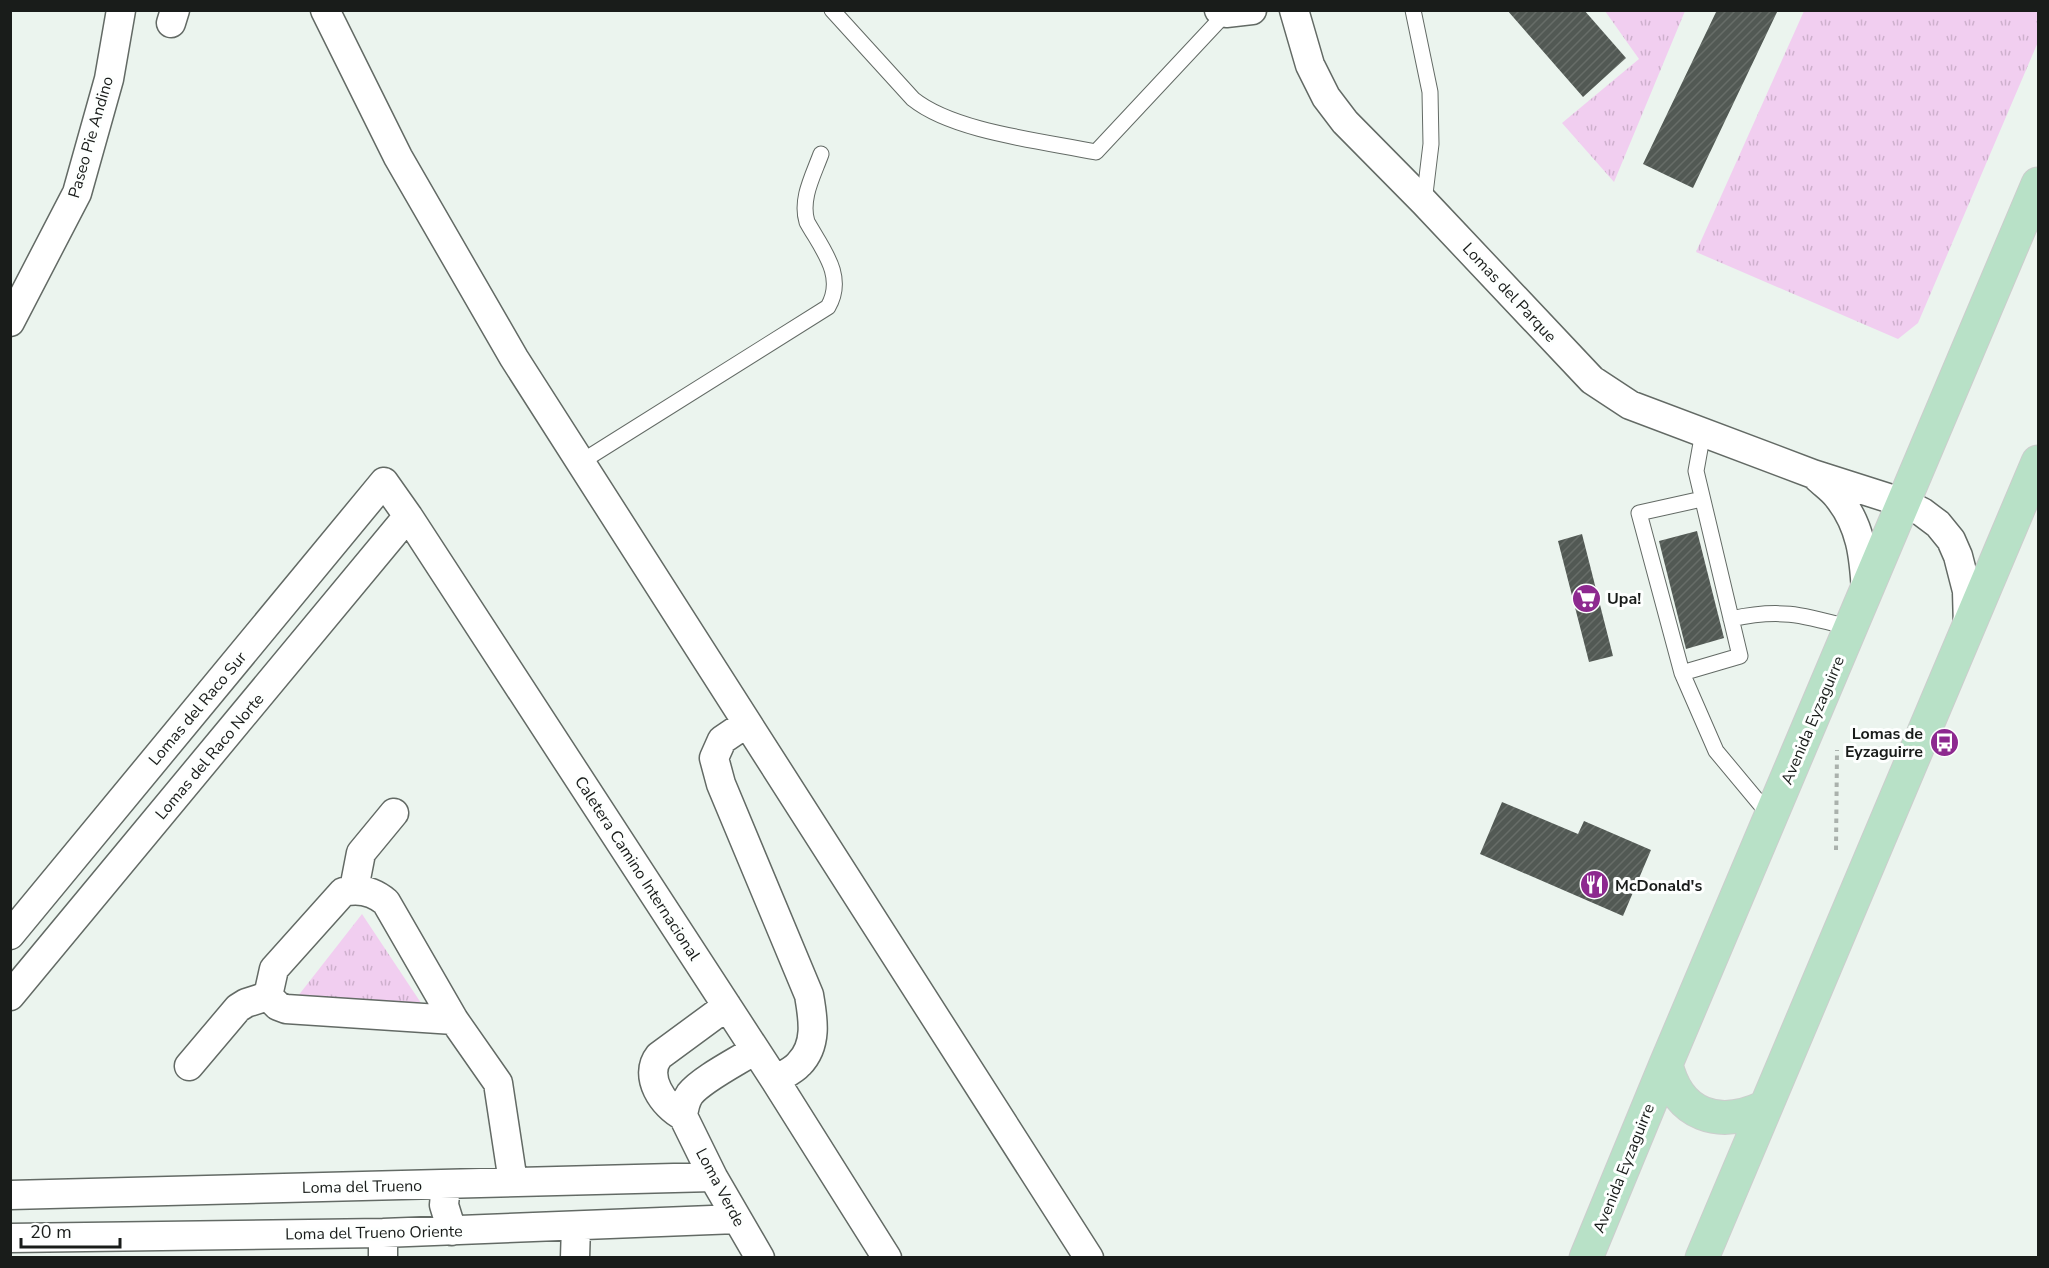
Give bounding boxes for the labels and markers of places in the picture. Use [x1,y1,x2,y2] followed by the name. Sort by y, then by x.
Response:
[1570,582,1602,614] supermarket icon: Upa!
[1607,588,1641,610] place label: Upa!
[1845,723,1923,763] place label: Lomas de Eyzaguirre
[1928,726,1960,758] bus stop icon: Lomas de Eyzaguirre
[1578,869,1610,901] restaurant icon: McDonald's
[1615,875,1702,897] place label: McDonald's

